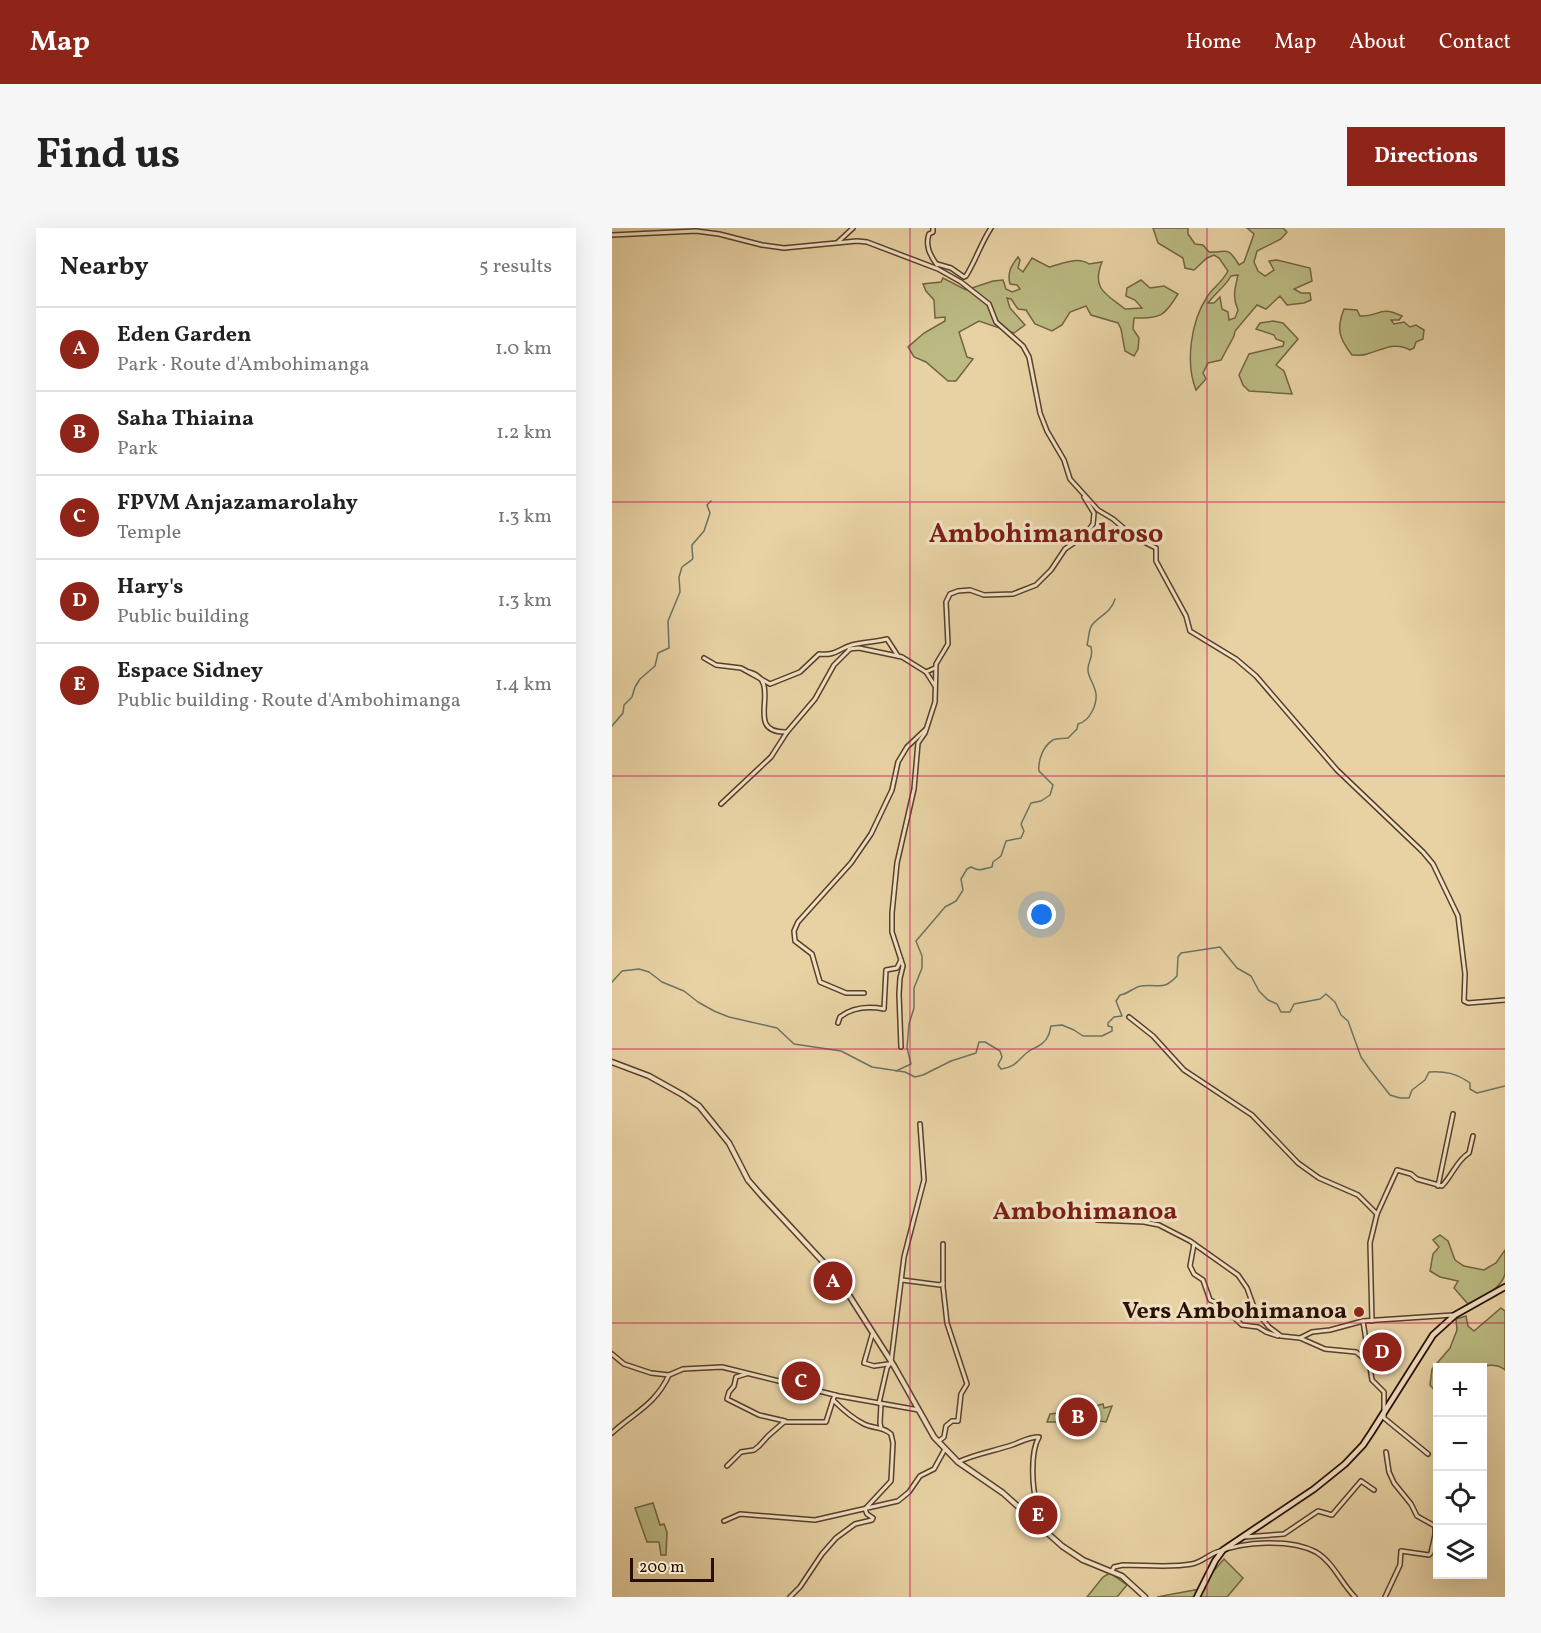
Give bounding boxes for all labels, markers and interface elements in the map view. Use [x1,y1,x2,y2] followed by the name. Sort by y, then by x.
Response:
[30,23,90,62] text: Map
[1186,28,1241,57] text: Home
[1274,28,1316,57] text: Map
[1349,28,1406,57] text: About
[1439,28,1511,57] text: Contact
[36,127,180,186] text: Find us
[1347,127,1505,186] button: Directions
[60,249,149,285] text: Nearby
[479,253,552,281] text: 5 results
[117,320,252,351] text: Eden Garden
[72,335,87,363] text: A
[495,335,552,363] text: 1.0 km
[117,351,369,379] text: Park · Route d'Ambohimanga
[117,404,254,435] text: Saha Thiaina
[73,419,86,447] text: B
[496,419,552,447] text: 1.2 km
[117,435,158,463] text: Park
[117,488,358,519] text: FPVM Anjazamarolahy
[73,503,86,531] text: C
[497,503,552,531] text: 1.3 km
[929,516,1163,554] district label: Ambohimandroso
[117,519,181,547] text: Temple
[117,572,183,603] text: Hary's
[72,587,87,615] text: D
[497,587,552,615] text: 1.3 km
[117,603,249,631] text: Public building
[117,656,263,687] text: Espace Sidney
[73,671,86,699] text: E
[495,671,552,699] text: 1.4 km
[117,687,461,715] text: Public building · Route d'Ambohimanga
[1027,900,1056,929] your location
[992,1194,1178,1230] district label: Ambohimanoa
[814,1258,852,1304] pin: A
[1122,1295,1347,1329] place label: Vers Ambohimanoa
[1352,1305,1366,1319] marker: Vers Ambohimanoa
[1362,1330,1402,1374] pin: D
[782,1358,820,1404] pin: C
[1433,1363,1487,1579] map controls
[1433,1363,1487,1417] button: +
[1058,1394,1098,1440] pin: B
[1433,1417,1487,1471] button: −
[1433,1471,1487,1525] button: locate
[1018,1492,1058,1538] pin: E
[1433,1525,1487,1579] button: layers
[630,1555,714,1582] scale bar
[639,1557,684,1579] text: 200 m

